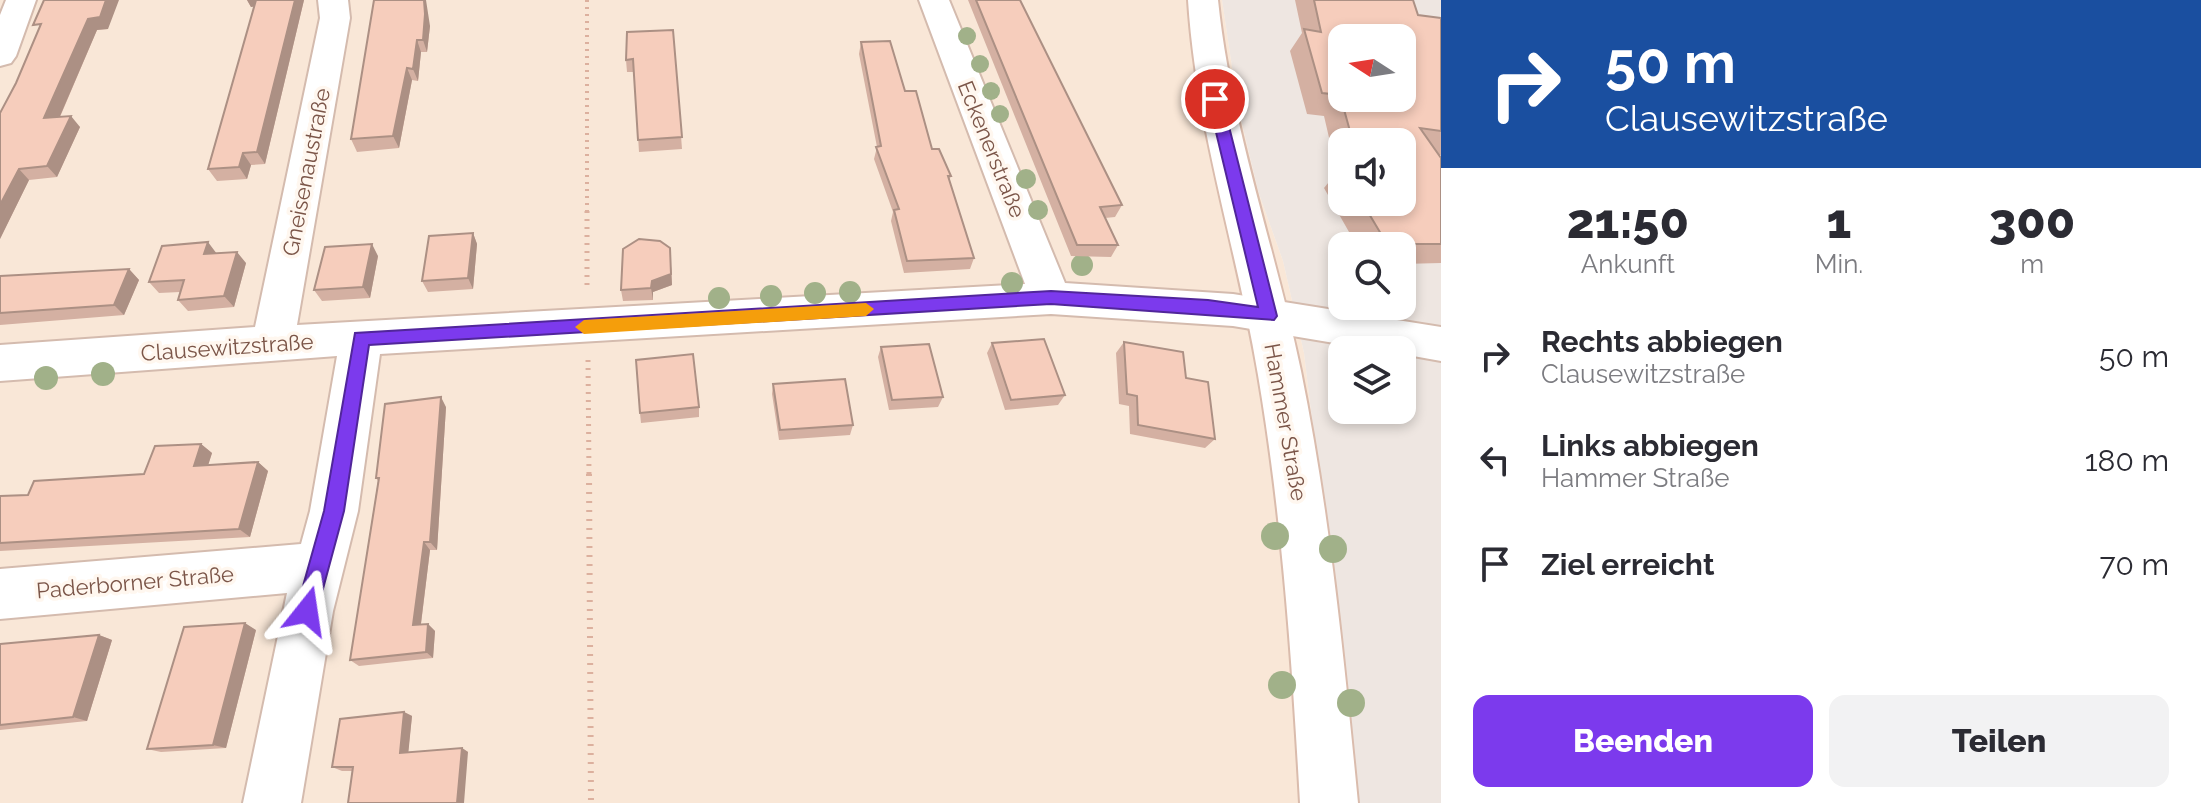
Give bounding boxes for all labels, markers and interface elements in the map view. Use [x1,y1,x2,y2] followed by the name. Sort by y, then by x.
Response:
[1328,24,1416,112] north arrow
[1328,24,1416,424] map controls
[1605,30,1736,96] text: 50 m
[1473,32,1577,136] icon: right
[1181,65,1249,133] pin
[953,77,1031,221] street label: Eckenerstraße
[1193,77,1237,121] icon: arrive
[277,86,335,258] street label: Gneisenaustraße
[1605,97,1888,139] text: Clausewitzstraße
[1328,128,1416,216] button: sound
[1567,193,1689,249] text: 21:50
[1826,193,1851,249] text: 1
[1989,193,2075,249] text: 300
[1328,232,1416,320] button: search
[1581,249,1675,279] text: Ankunft
[1815,249,1863,279] text: Min.
[2020,249,2044,279] text: m
[1541,324,1783,359] text: Rechts abbiegen
[140,328,314,366] street label: Clausewitzstraße
[1473,334,1517,378] icon: right
[1328,336,1416,424] button: layers
[2099,339,2169,374] text: 50 m
[1259,341,1313,503] street label: Hammer Straße
[1541,359,1745,389] text: Clausewitzstraße
[1541,428,1759,463] text: Links abbiegen
[1473,438,1517,482] icon: left
[2085,443,2169,478] text: 180 m
[1541,463,1730,493] text: Hammer Straße
[1473,542,1517,586] icon: arrive
[1541,547,1714,582] text: Ziel erreicht
[2099,547,2169,582] text: 70 m
[35,560,235,604] street label: Paderborner Straße
[265,569,349,653] position arrow
[1473,695,1813,787] button: Beenden
[1829,695,2169,787] button: Teilen

